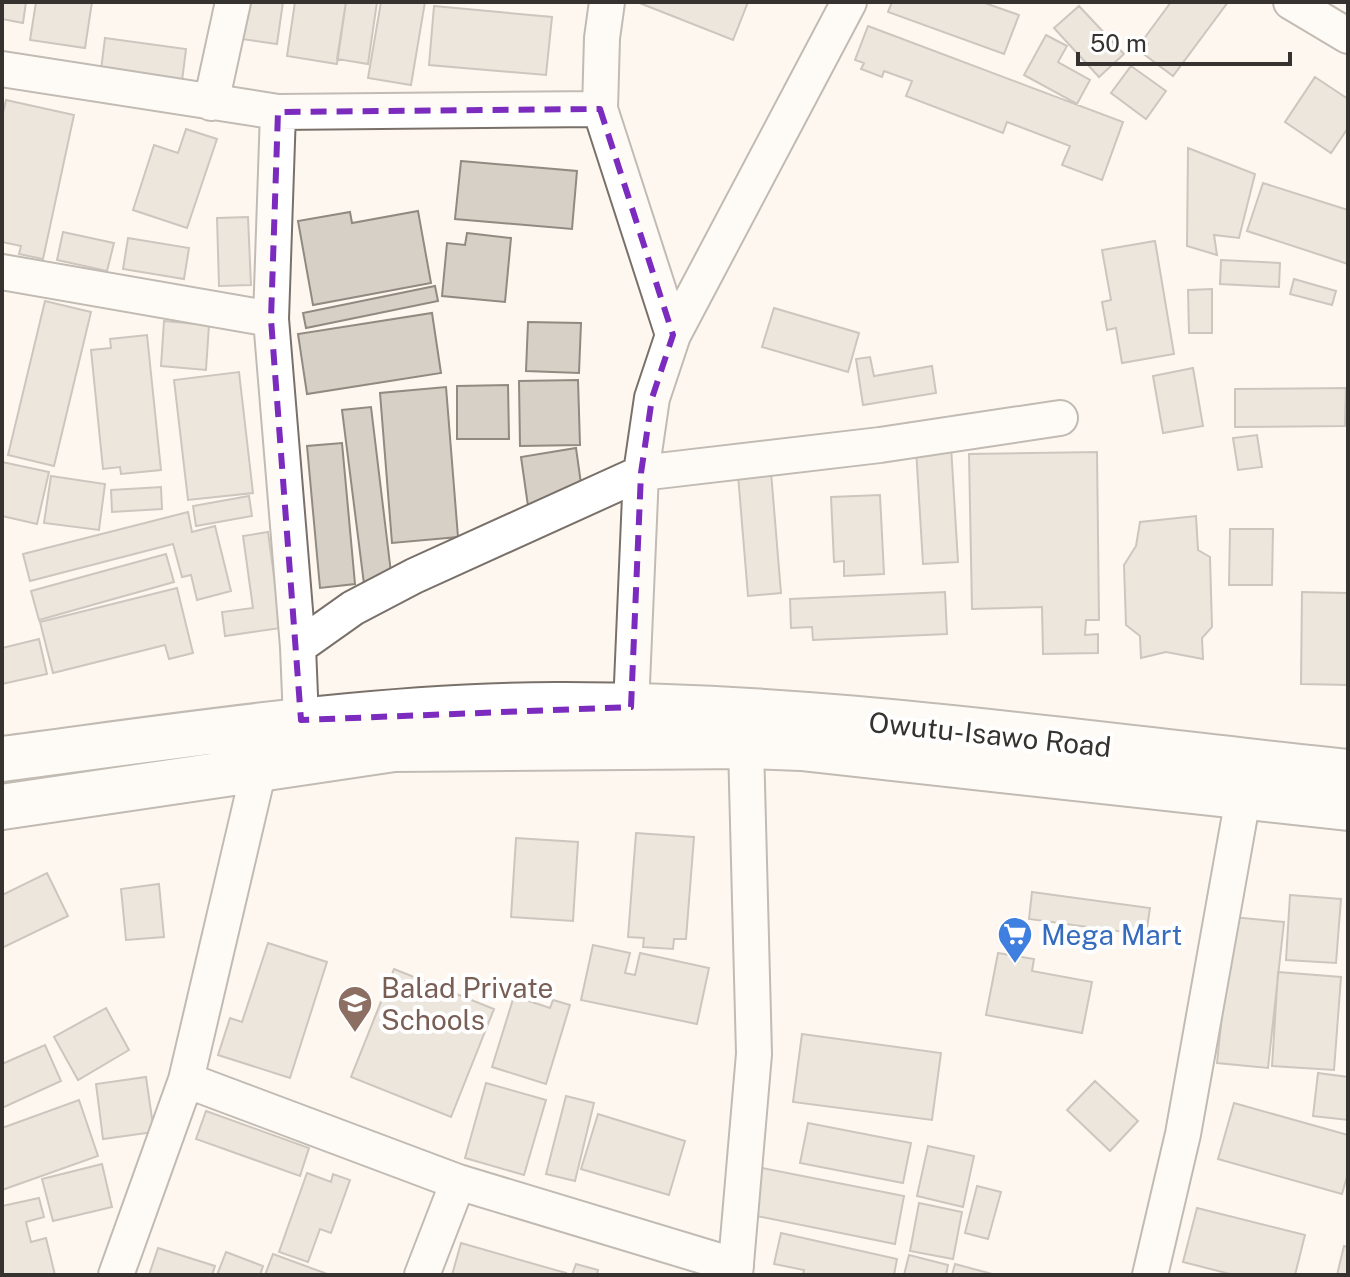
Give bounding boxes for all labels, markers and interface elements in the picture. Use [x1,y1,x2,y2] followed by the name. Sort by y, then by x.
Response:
[1078,16,1290,66] scale bar
[1090,29,1147,57] text: 50 m
[867,705,1113,763] street label: Owutu-Isawo Road
[996,915,1034,965] supermarket icon: Mega Mart
[1041,918,1182,951] place label: Mega Mart
[381,971,553,1036] place label: Balad Private Schools
[336,984,374,1034] school or university icon: Balad Private Schools

